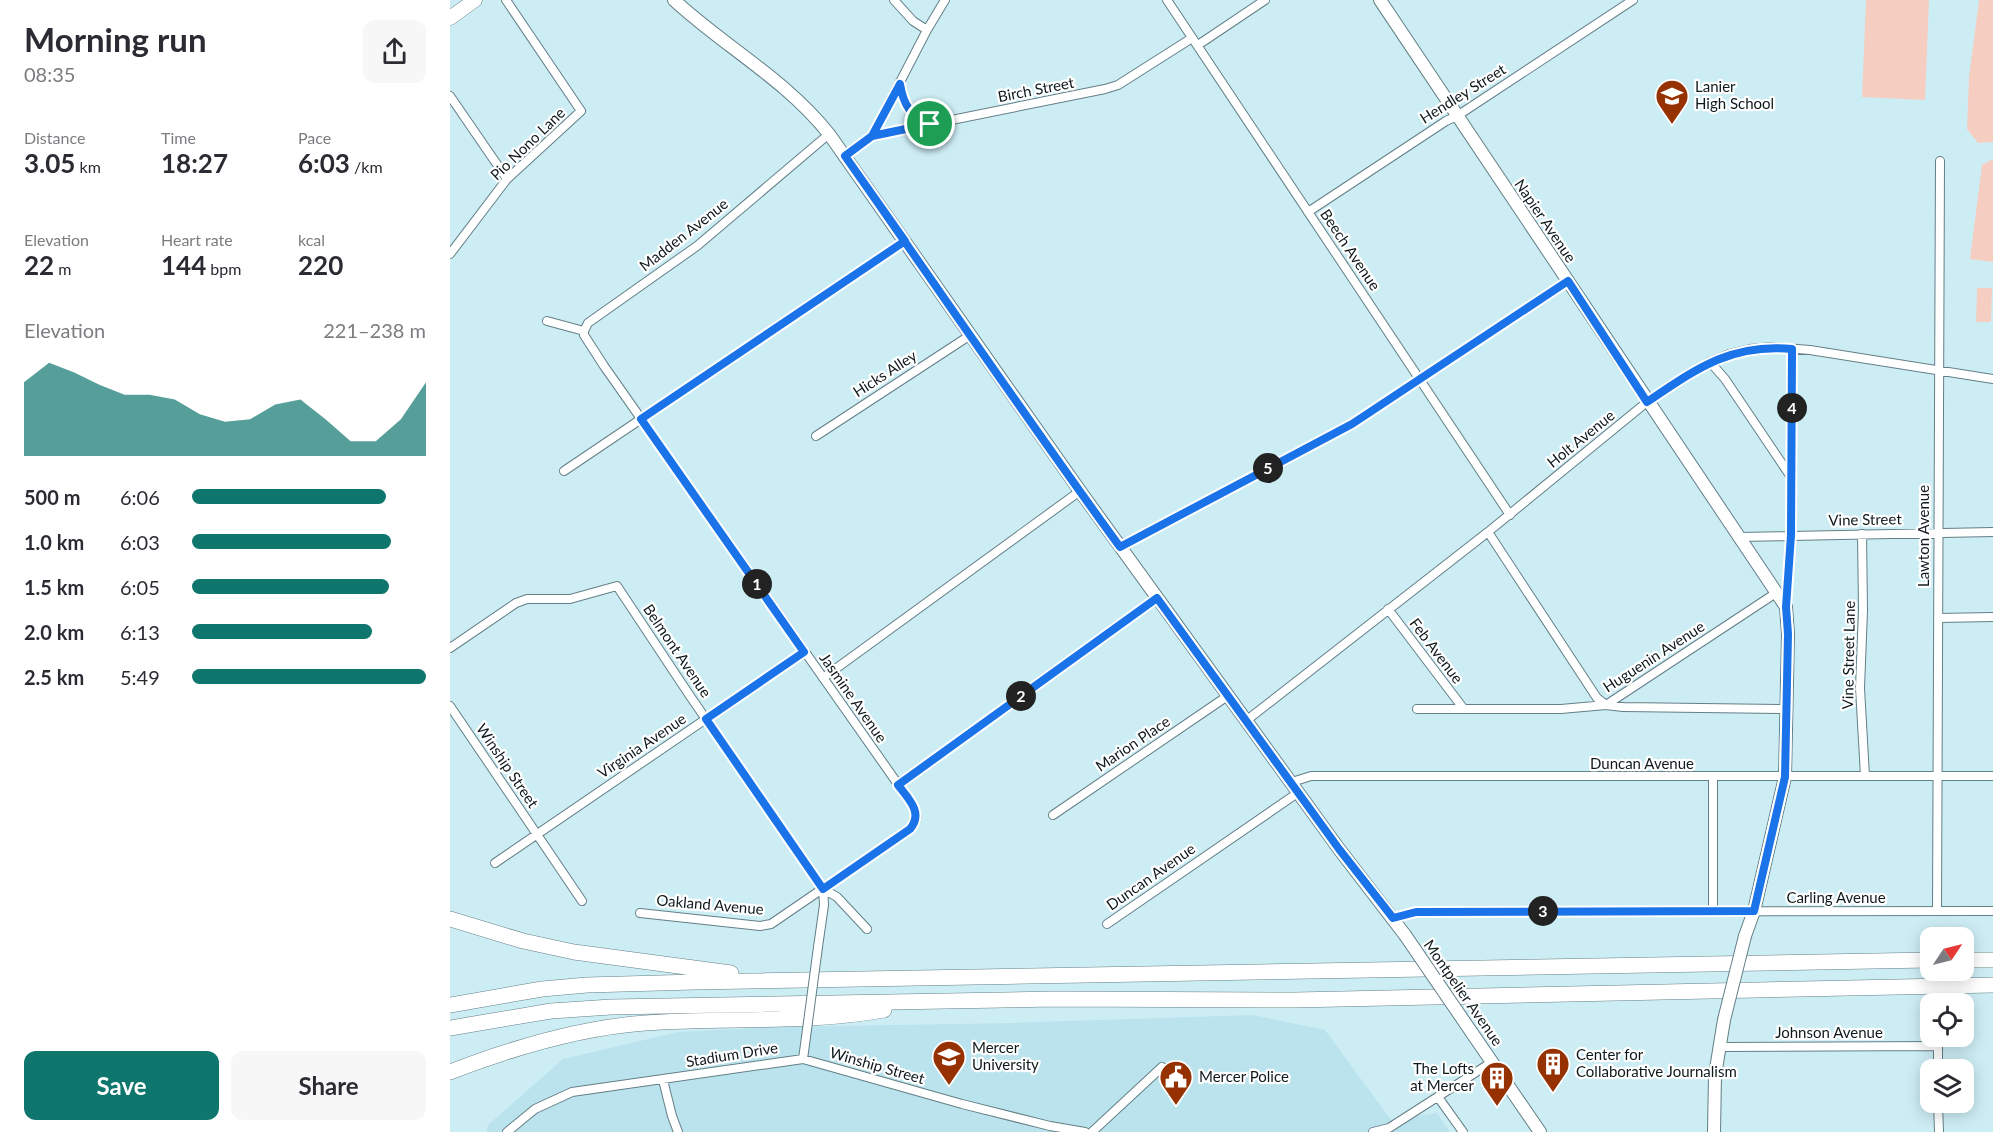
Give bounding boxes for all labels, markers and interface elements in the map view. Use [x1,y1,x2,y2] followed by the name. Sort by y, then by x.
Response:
[24,19,207,59] text: Morning run
[363,20,426,83] button: share
[1416,59,1509,127] street label: Hendley Street
[24,62,75,86] text: 08:35
[996,73,1076,105] street label: Birch Street
[1695,77,1774,112] place label: Lanier High School
[1654,78,1690,125] school or university icon: Lanier High School
[904,98,955,149] pin
[486,103,568,183] street label: Pio Nono Lane
[913,107,946,140] icon: arrive
[24,128,85,147] text: Distance
[161,128,196,147] text: Time
[298,128,331,147] text: Pace
[24,147,75,179] text: 3.05
[161,147,228,179] text: 18:27
[298,147,350,179] text: 6:03
[75,157,101,176] text: km
[350,157,383,176] text: /km
[1511,175,1580,266] street label: Napier Avenue
[636,194,731,274] street label: Madden Avenue
[1317,205,1385,293] street label: Beech Avenue
[24,230,89,249] text: Elevation
[161,230,233,249] text: Heart rate
[298,230,325,249] text: kcal
[24,249,54,281] text: 22
[161,249,206,281] text: 144
[298,249,343,281] text: 220
[54,259,71,278] text: m
[206,259,241,278] text: bpm
[24,318,105,342] text: Elevation
[323,318,426,342] text: 221–238 m
[849,346,920,400] street label: Hicks Alley
[1777,393,1807,423] pin: 4
[1787,398,1797,417] text: 4
[1543,405,1618,471] street label: Holt Avenue
[1253,453,1283,483] pin: 5
[1263,458,1273,477] text: 5
[24,485,80,509] text: 500 m
[120,485,160,509] text: 6:06
[1914,485,1932,587] street label: Lawton Avenue
[1828,509,1902,529] street label: Vine Street
[24,530,84,554] text: 1.0 km
[120,530,160,554] text: 6:03
[742,569,772,599] pin: 1
[752,574,762,593] text: 1
[24,575,84,599] text: 1.5 km
[120,575,160,599] text: 6:05
[640,600,716,701] street label: Belmont Avenue
[1838,600,1858,709] street label: Vine Street Lane
[1406,614,1467,687] street label: Feb Avenue
[1599,617,1708,696] street label: Huguenin Avenue
[24,620,84,644] text: 2.0 km
[120,620,160,644] text: 6:13
[816,649,891,746] street label: Jasmine Avenue
[24,665,84,689] text: 2.5 km
[120,665,160,689] text: 5:49
[1006,681,1036,711] pin: 2
[1016,686,1026,705] text: 2
[594,709,689,781] street label: Virginia Avenue
[1092,712,1173,775] street label: Marion Place
[473,720,543,811] street label: Winship Street
[1590,754,1694,772] street label: Duncan Avenue
[1103,839,1198,913] street label: Duncan Avenue
[1786,888,1886,906] street label: Carling Avenue
[656,890,765,918] street label: Oakland Avenue
[1528,896,1558,926] pin: 3
[1538,901,1548,920] text: 3
[1920,927,1974,981] north arrow
[1920,927,1974,1113] map controls
[1420,936,1507,1049] street label: Montpelier Avenue
[1920,993,1974,1047] button: locate
[1775,1023,1883,1041] street label: Johnson Avenue
[685,1038,779,1070] street label: Stadium Drive
[972,1038,1039,1073] place label: Mercer University
[931,1039,967,1086] school or university icon: Mercer University
[828,1043,927,1087] street label: Winship Street
[1576,1045,1737,1080] place label: Center for Collaborative Journalism
[1535,1046,1571,1093] building icon: Center for Collaborative Journalism
[24,1051,219,1120] button: Save
[231,1051,426,1120] button: Share
[1158,1059,1194,1106] public building icon: Mercer Police
[1410,1059,1475,1094] place label: The Lofts at Mercer
[1920,1059,1974,1113] button: layers
[1479,1060,1515,1107] building icon: The Lofts at Mercer
[1199,1067,1289,1085] place label: Mercer Police

